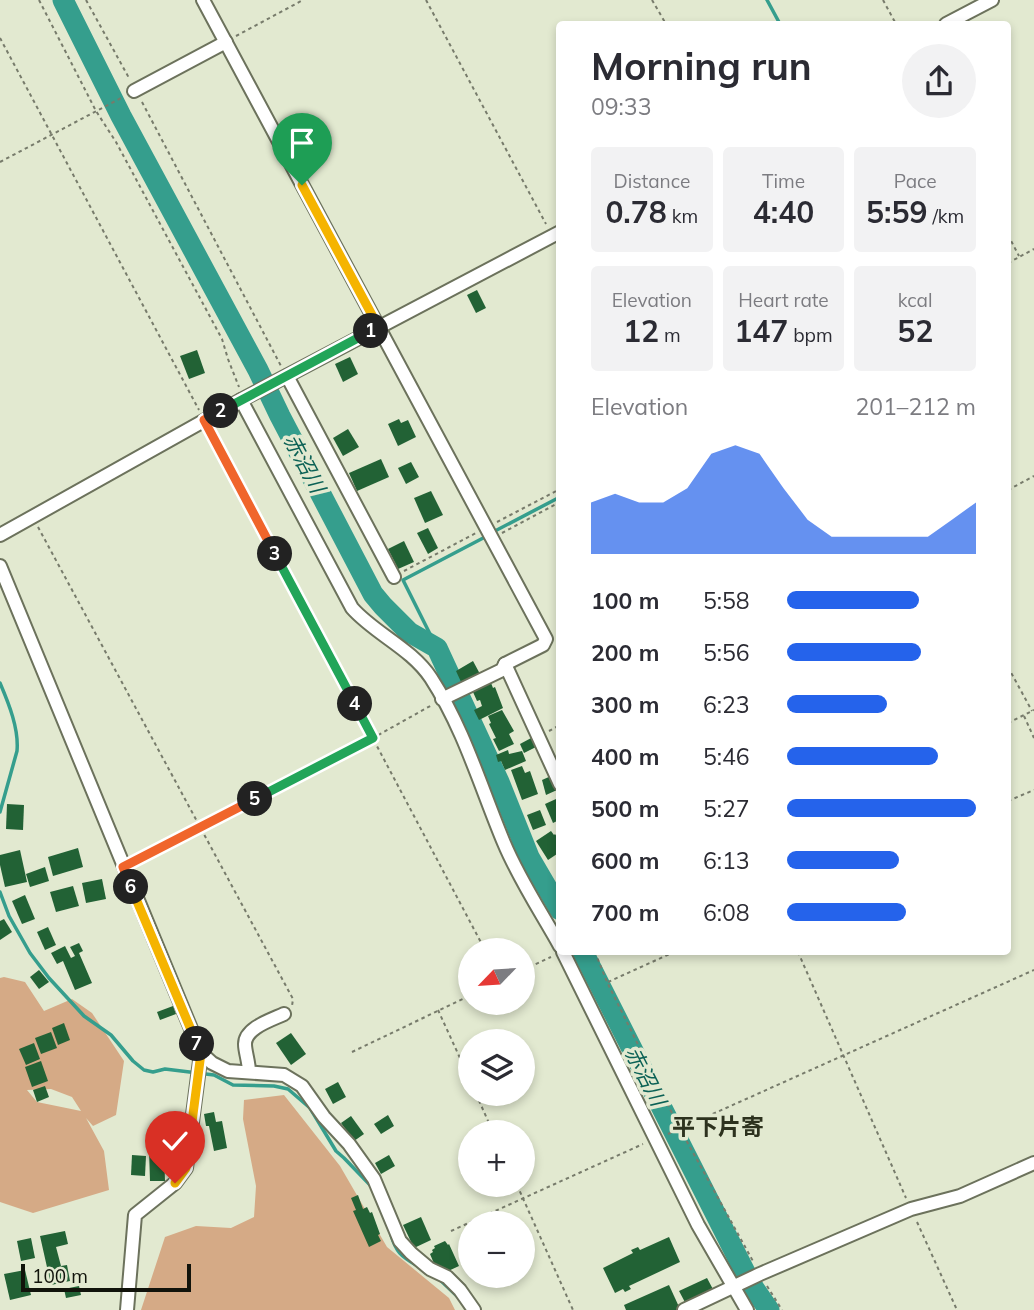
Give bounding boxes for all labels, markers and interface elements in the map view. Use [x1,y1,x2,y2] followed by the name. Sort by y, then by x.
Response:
[591,42,812,90] text: Morning run
[902,44,976,118] button: share
[591,92,651,121] text: 09:33
[272,113,332,185] pin
[283,124,321,162] icon: arrive
[613,169,690,193] text: Distance
[762,169,805,193] text: Time
[894,169,937,193] text: Pace
[605,193,667,231] text: 0.78
[753,193,814,231] text: 4:40
[866,193,927,231] text: 5:59
[667,204,698,228] text: km
[927,204,964,228] text: /km
[612,288,692,312] text: Elevation
[738,288,829,312] text: Heart rate
[898,288,933,312] text: kcal
[623,312,659,350] text: 12
[734,312,788,350] text: 147
[897,312,933,350] text: 52
[354,314,388,348] pin: 1
[365,318,376,342] text: 1
[659,323,681,347] text: m
[788,323,833,347] text: bpm
[591,392,688,421] text: Elevation
[855,392,976,421] text: 201–212 m
[204,394,238,428] pin: 2
[215,398,226,422] text: 2
[279,429,332,499] water label: 赤沼川
[258,536,292,572] pin: 3
[269,541,280,565] text: 3
[591,586,659,615] text: 100 m
[703,586,750,615] text: 5:58
[591,638,659,667] text: 200 m
[703,638,750,667] text: 5:56
[338,686,372,722] pin: 4
[591,690,659,719] text: 300 m
[703,690,750,719] text: 6:23
[349,691,360,715] text: 4
[591,742,659,771] text: 400 m
[703,742,750,771] text: 5:46
[238,782,272,816] pin: 5
[249,786,260,810] text: 5
[591,794,659,823] text: 500 m
[703,794,750,823] text: 5:27
[591,846,659,875] text: 600 m
[703,846,750,875] text: 6:13
[114,870,148,904] pin: 6
[125,874,136,898] text: 6
[591,898,659,927] text: 700 m
[703,898,750,927] text: 6:08
[458,938,536,1015] north arrow
[458,938,535,1288] map controls
[180,1026,214,1062] pin: 7
[458,1029,535,1106] button: layers
[191,1031,202,1055] text: 7
[620,1042,673,1112] water label: 赤沼川
[145,1111,205,1183] pin
[672,1112,764,1141] district label: 平下片寄
[458,1120,535,1197] button: +
[156,1122,194,1160] icon: check
[458,1211,535,1288] button: −
[21,1261,191,1293] scale bar
[32,1264,88,1288] text: 100 m

